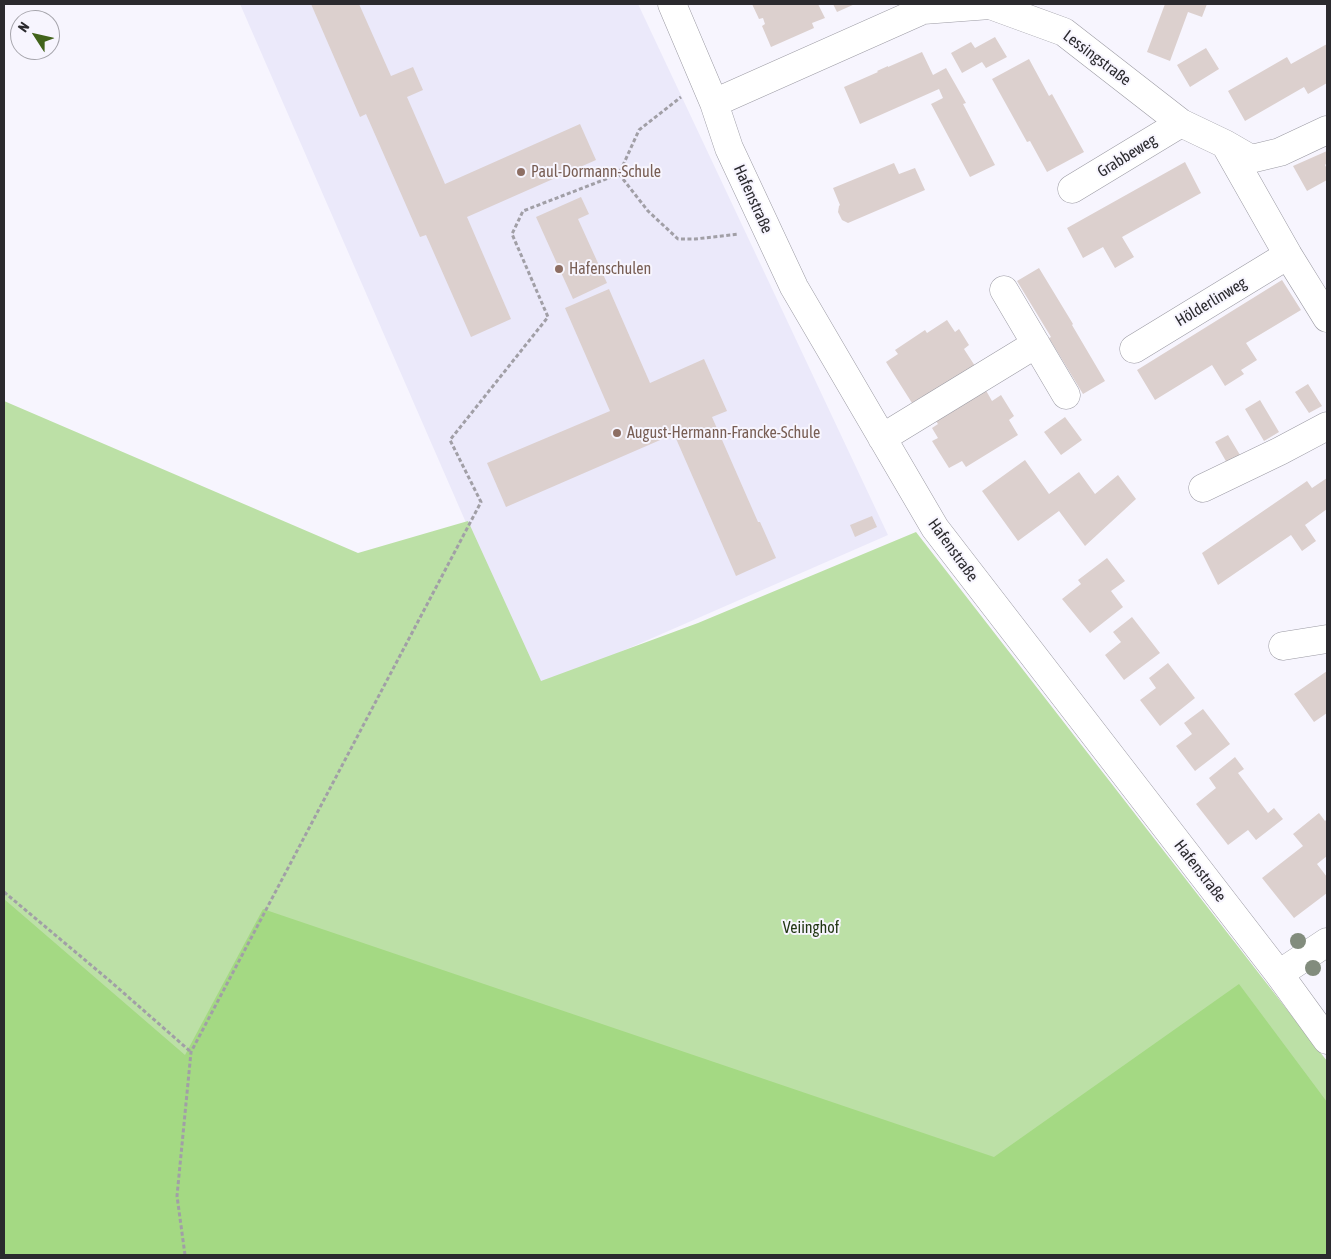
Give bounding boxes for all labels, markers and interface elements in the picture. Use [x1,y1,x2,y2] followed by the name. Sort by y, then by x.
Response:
[10,10,60,60] north arrow
[15,19,32,35] text: N
[1059,26,1135,90] street label: Lessingstraße
[1094,130,1160,182] street label: Grabbeweg
[531,162,661,182] place label: Paul-Dormann-Schule
[729,162,777,236] street label: Hafenstraße
[515,166,527,178] marker: Paul-Dormann-Schule
[569,259,651,279] place label: Hafenschulen
[553,263,565,275] marker: Hafenschulen
[1172,273,1250,331] street label: Hölderlinweg
[627,423,820,443] place label: August-Hermann-Francke-Schule
[611,427,623,439] marker: August-Hermann-Francke-Schule
[924,515,982,585] street label: Hafenstraße
[1170,836,1230,906] street label: Hafenstraße
[783,918,839,938] park label: Veiinghof

